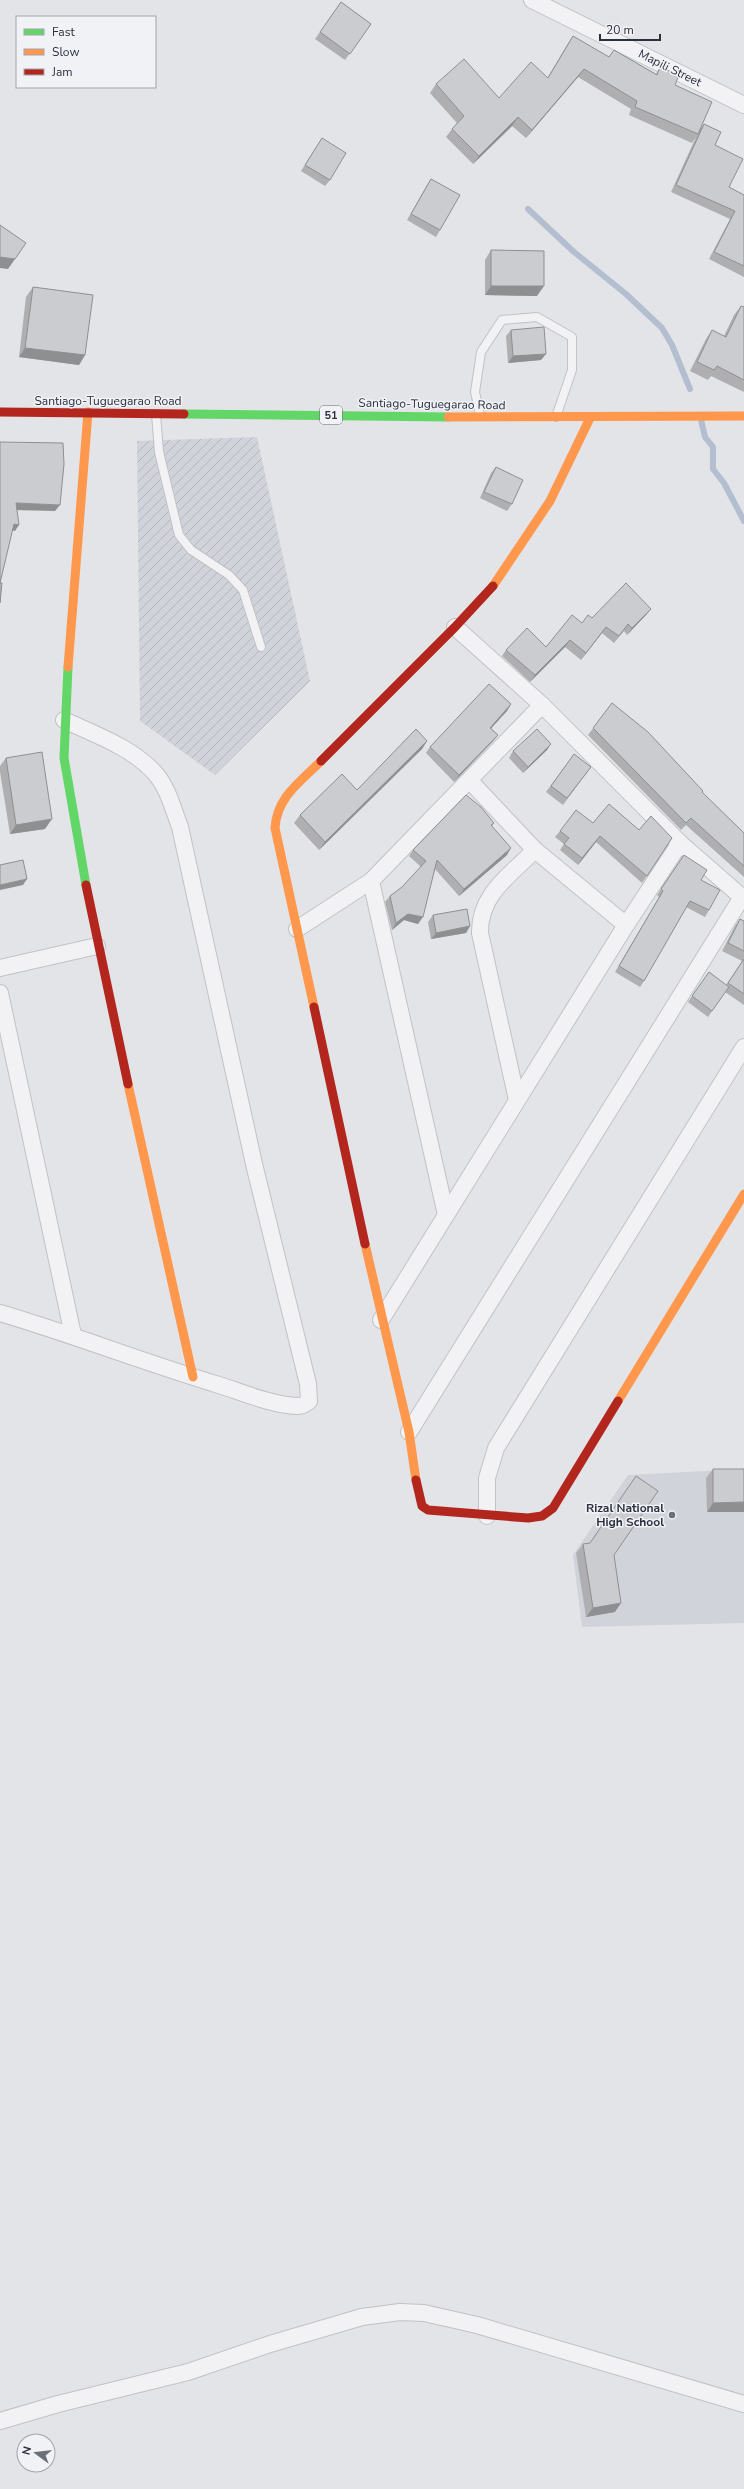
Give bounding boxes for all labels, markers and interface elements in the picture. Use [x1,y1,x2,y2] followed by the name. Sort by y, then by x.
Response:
[16,16,156,88] legend
[600,16,660,42] scale bar
[606,22,634,38] text: 20 m
[52,24,75,40] text: Fast
[52,44,80,60] text: Slow
[636,46,705,91] street label: Mapili Street
[51,64,73,80] text: Jam
[34,393,182,409] street label: Santiago-Tuguegarao Road
[358,395,506,413] street label: Santiago-Tuguegarao Road
[320,406,342,424] road number: 51
[586,1500,664,1530] place label: Rizal National High School
[667,1510,677,1520] marker: Rizal National High School
[16,2433,56,2473] north arrow
[19,2445,35,2456] text: N

